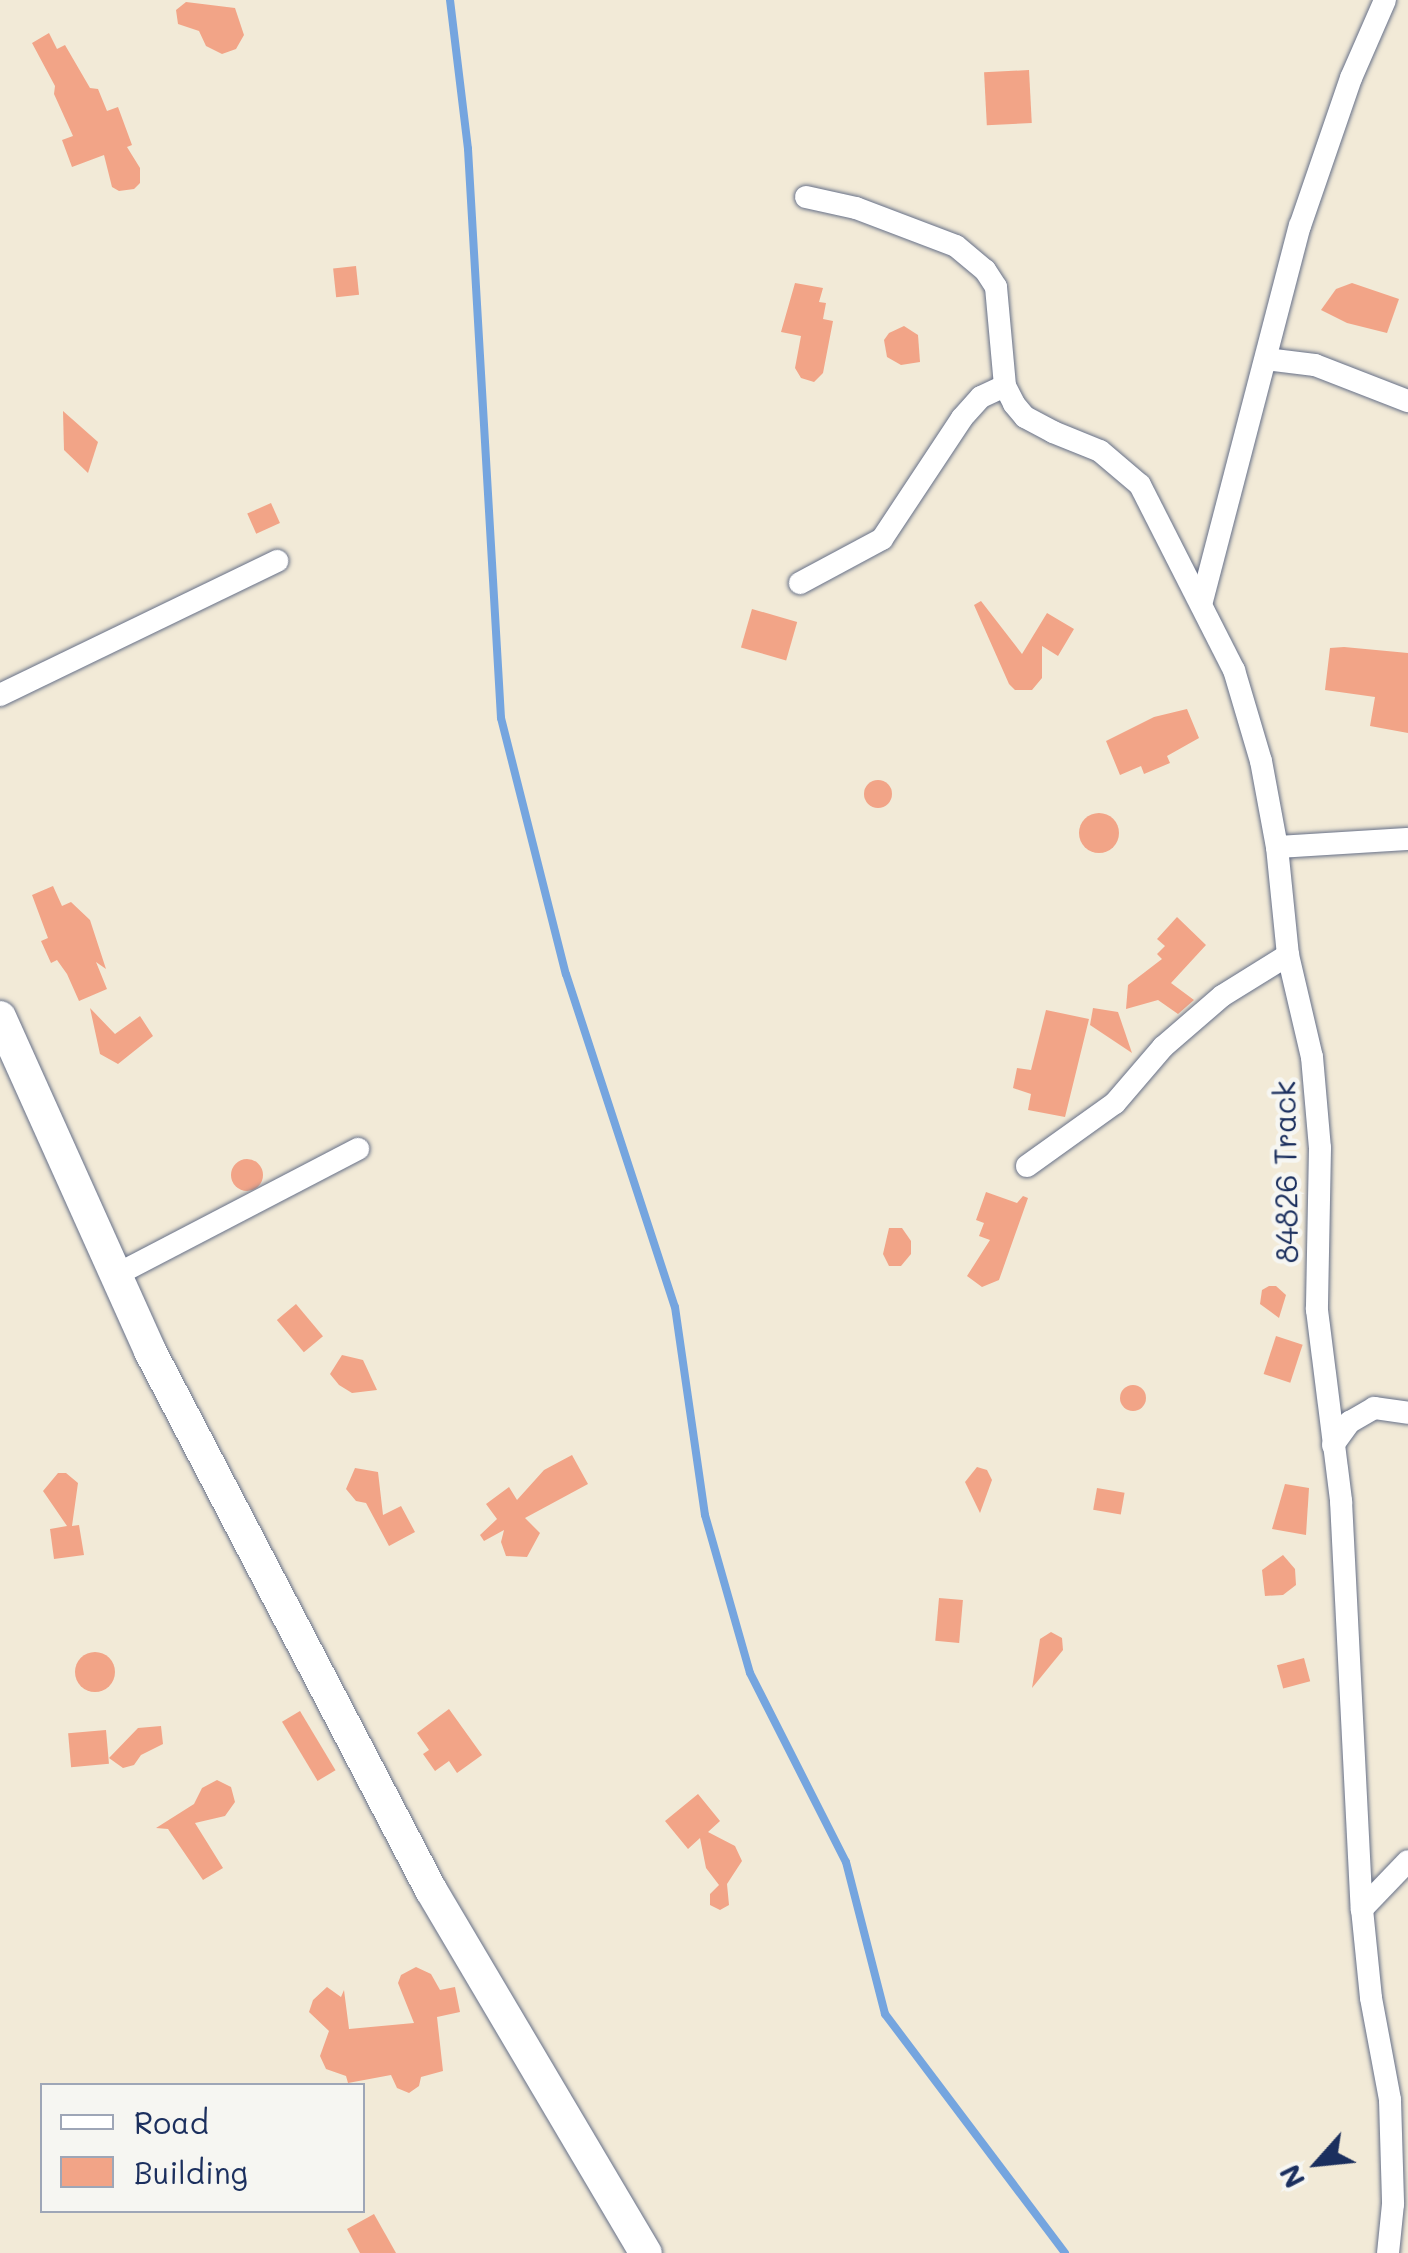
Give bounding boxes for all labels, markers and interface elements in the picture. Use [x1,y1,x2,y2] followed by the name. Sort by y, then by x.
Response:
[1265,1081,1305,1263] street label: 84826 Track
[40,2083,365,2213] legend
[134,2102,209,2142] text: Road
[1268,2113,1368,2213] north arrow
[134,2152,248,2192] text: Building
[1270,2159,1312,2194] text: N

